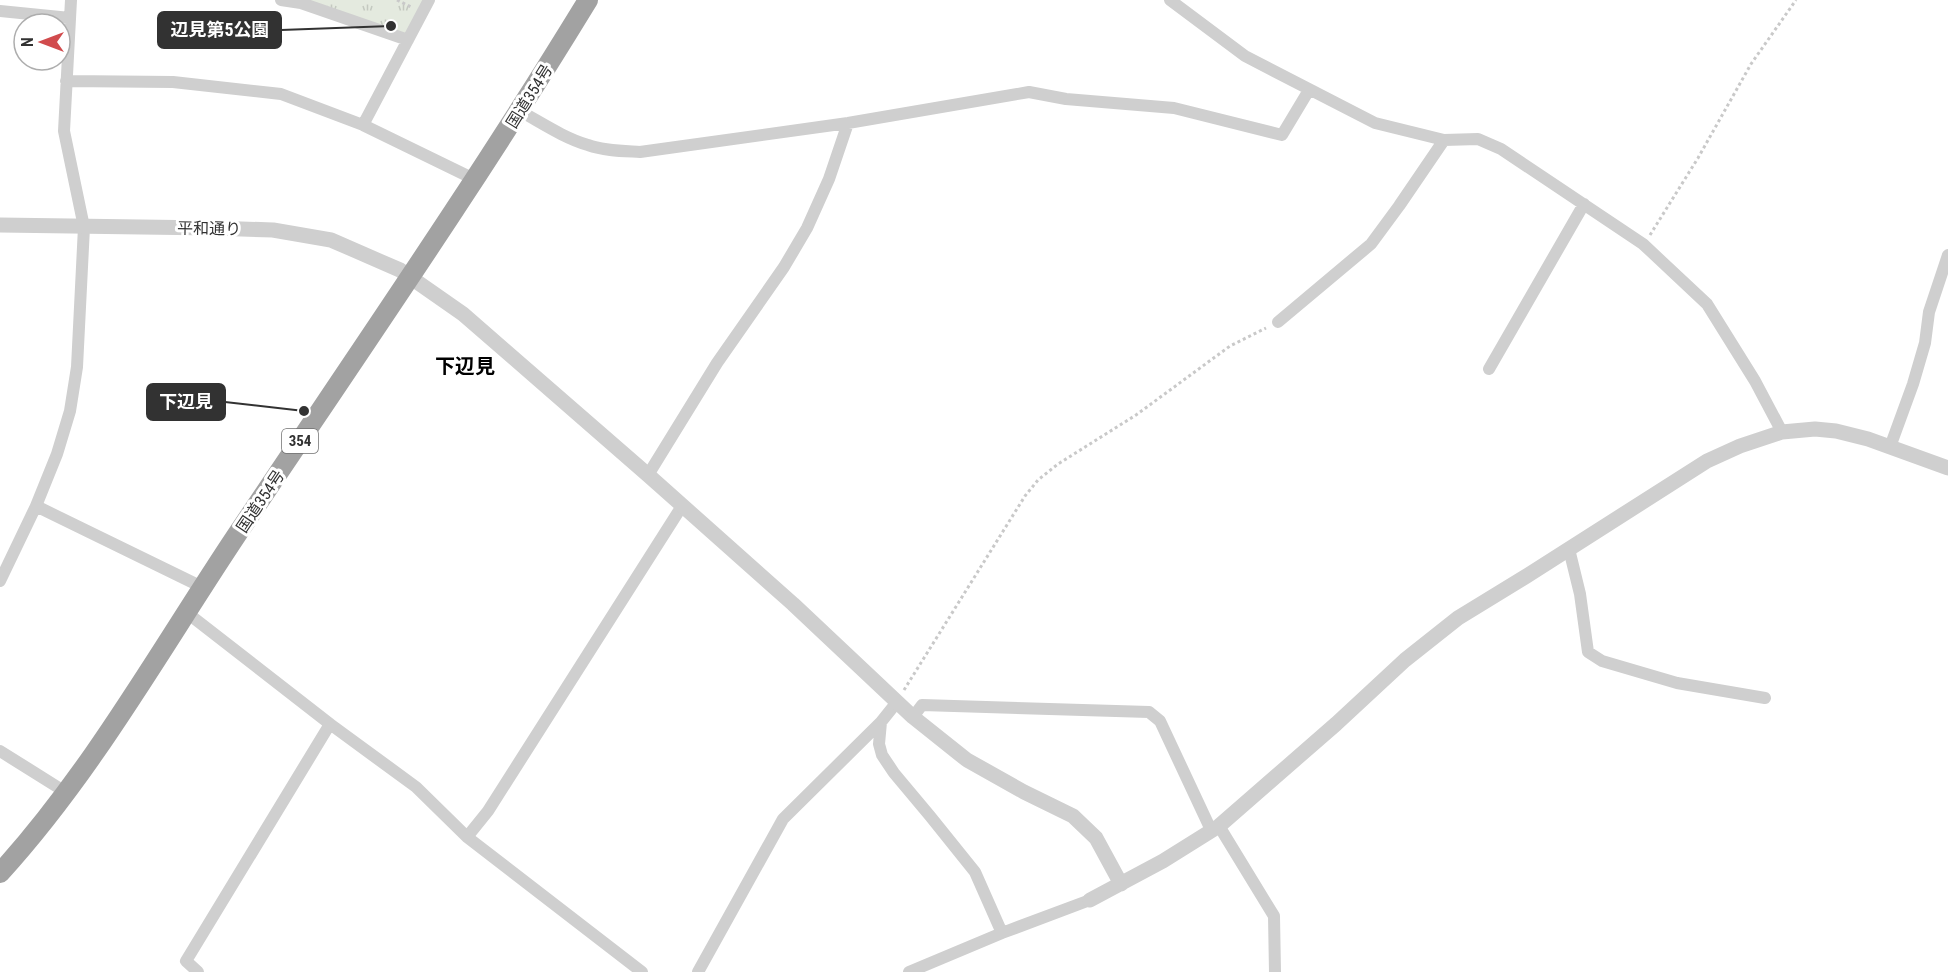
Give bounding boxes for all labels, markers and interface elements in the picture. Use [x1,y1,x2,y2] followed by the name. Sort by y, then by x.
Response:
[12,12,72,72] north arrow
[158,12,281,48] callout: 辺見第5公園
[170,19,270,40] text: 辺見第5公園
[18,37,37,47] text: N
[502,61,556,132] street label: 国道354号
[177,218,241,239] street label: 平和通り
[435,354,495,378] district label: 下辺見
[147,384,225,420] callout: 下辺見
[159,391,213,412] text: 下辺見
[282,429,318,453] road number: 354
[232,466,288,536] street label: 国道354号

